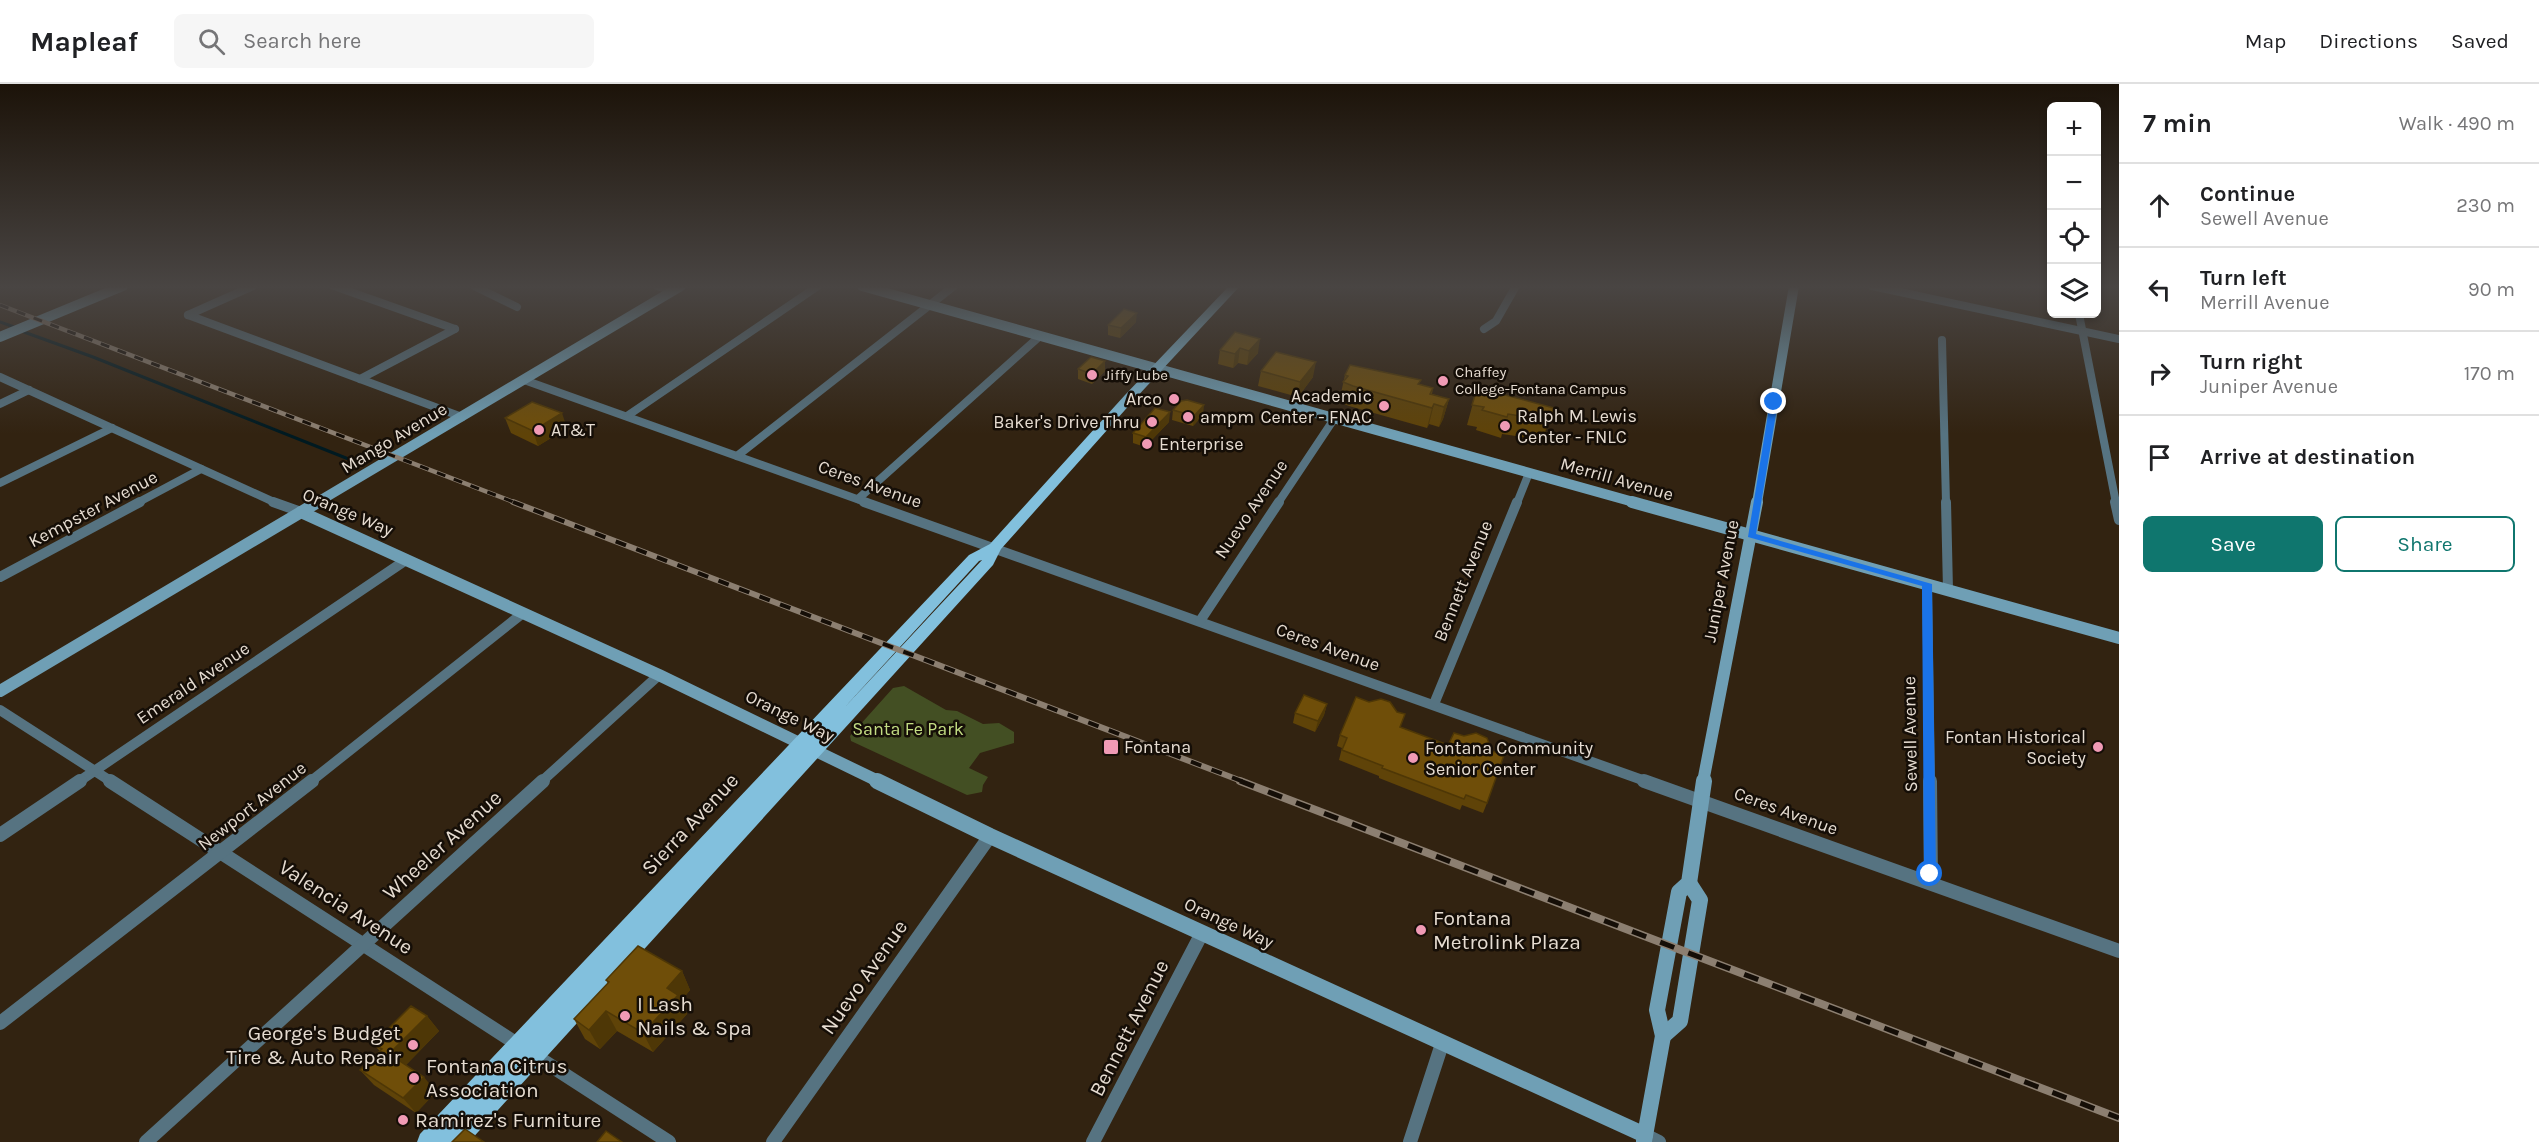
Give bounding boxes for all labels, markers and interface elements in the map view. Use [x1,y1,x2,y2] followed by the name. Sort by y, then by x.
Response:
[174,14,594,68] search box
[30,25,138,58] text: Mapleaf
[195,25,228,58] icon: search
[243,28,361,54] text: Search here
[2245,29,2286,53] text: Map
[2319,29,2418,53] text: Directions
[2451,29,2509,53] text: Saved
[2047,102,2101,318] map controls
[2047,102,2101,156] button: +
[2143,108,2212,139] text: 7 min
[2399,112,2515,135] text: Walk · 490 m
[2047,156,2101,210] button: −
[2200,181,2295,207] text: Continue
[2143,189,2176,222] icon: ahead
[2456,194,2515,217] text: 230 m
[2200,207,2329,230] text: Sewell Avenue
[2047,210,2101,264] button: locate
[2047,264,2101,318] button: layers
[2200,265,2287,291] text: Turn left
[2143,273,2176,306] icon: left
[2468,278,2515,301] text: 90 m
[2200,291,2329,314] text: Merrill Avenue
[2200,349,2303,375] text: Turn right
[2143,357,2176,390] icon: right
[2464,362,2515,385] text: 170 m
[1455,363,1627,398] place label: Chaffey College-Fontana Campus
[1104,366,1168,384] place label: Jiffy Lube
[1085,368,1099,382] marker: Jiffy Lube
[1436,374,1450,388] marker: Chaffey College-Fontana Campus
[2200,375,2338,398] text: Juniper Avenue
[1260,385,1372,428] place label: Academic Center - FNAC
[1126,388,1162,410] place label: Arco
[1760,388,1786,414] route end
[1167,392,1181,406] marker: Arco
[337,398,451,478] street label: Mango Avenue
[1377,399,1391,413] marker: Academic Center - FNAC
[1517,405,1637,448] place label: Ralph M. Lewis Center - FNLC
[1200,406,1254,428] place label: ampm
[1181,410,1195,424] marker: ampm
[993,411,1140,433] place label: Baker's Drive Thru
[1145,415,1159,429] marker: Baker's Drive Thru
[551,419,595,441] place label: AT&T
[1498,419,1512,433] marker: Ralph M. Lewis Center - FNLC
[532,423,546,437] marker: AT&T
[1159,433,1244,455] place label: Enterprise
[1140,437,1154,451] marker: Enterprise
[2143,441,2176,474] icon: arrive
[2200,444,2415,470] text: Arrive at destination
[1558,452,1676,506] street label: Merrill Avenue
[815,455,925,513] street label: Ceres Avenue
[1210,455,1292,563] street label: Nuevo Avenue
[25,466,161,552] street label: Kempster Avenue
[299,483,397,541] street label: Orange Way
[2143,516,2323,572] button: Save
[2335,516,2515,572] button: Share
[1429,517,1497,645] street label: Bennett Avenue
[1698,518,1744,644] street label: Juniper Avenue
[1273,618,1383,676] street label: Ceres Avenue
[132,637,254,729] street label: Emerald Avenue
[1898,676,1922,792] street label: Sewell Avenue
[742,685,839,747] street label: Orange Way
[852,718,964,740] park label: Santa Fe Park
[1945,726,2087,769] place label: Fontan Historical Society
[1124,736,1191,758] place label: Fontana
[1425,737,1594,780] place label: Fontana Community Senior Center
[1102,738,1120,756] marker: Fontana
[2091,740,2105,754] marker: Fontan Historical Society
[1406,751,1420,765] marker: Fontana Community Senior Center
[193,757,311,855] street label: Newport Avenue
[637,768,743,880] street label: Sierra Avenue
[1731,782,1841,840] street label: Ceres Avenue
[378,785,506,905] street label: Wheeler Avenue
[275,855,417,959] street label: Valencia Avenue
[1916,860,1942,886] route start
[1181,893,1278,954] street label: Orange Way
[1433,906,1581,954] place label: Fontana Metrolink Plaza
[816,915,912,1039] street label: Nuevo Avenue
[1414,923,1428,937] marker: Fontana Metrolink Plaza
[1084,956,1174,1100] street label: Bennett Avenue
[637,992,752,1040] place label: I Lash Nails & Spa
[618,1009,632,1023] marker: I Lash Nails & Spa
[226,1021,401,1069] place label: George's Budget Tire & Auto Repair
[406,1038,420,1052] marker: George's Budget Tire & Auto Repair
[426,1054,568,1102] place label: Fontana Citrus Association
[407,1071,421,1085] marker: Fontana Citrus Association
[415,1108,601,1132] place label: Ramirez's Furniture
[396,1113,410,1127] marker: Ramirez's Furniture

